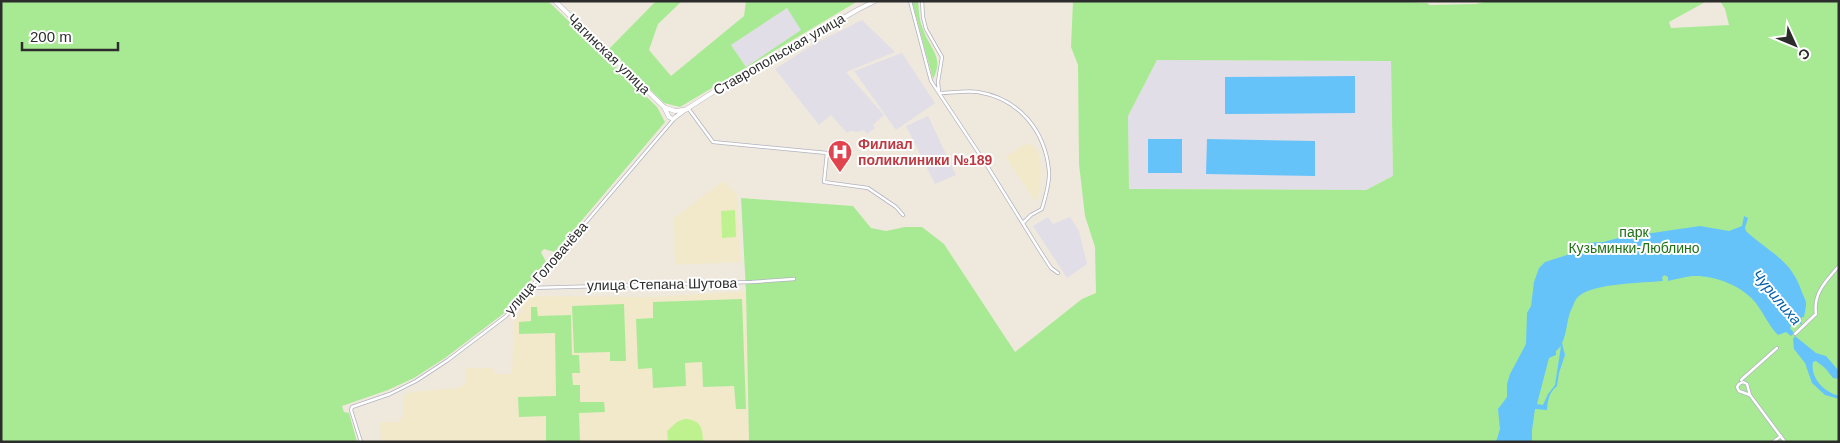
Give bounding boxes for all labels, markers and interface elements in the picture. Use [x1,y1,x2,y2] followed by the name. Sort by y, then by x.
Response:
[564,10,654,98] street label: Чагинская улица
[711,10,848,98] street label: Ставропольская улица
[22,20,119,52] scale bar
[1770,20,1820,70] north arrow
[30,28,72,45] text: 200 m
[1795,45,1814,63] text: С
[858,136,993,168] place label: Филиал поликлиники №189
[827,139,853,173] hospital icon: Филиал поликлиники №189
[501,218,591,318] street label: улица Головачёва
[1568,224,1700,256] park label: парк Кузьминки-Люблино
[1749,266,1805,328] water label: Чурилиха
[587,275,737,293] street label: улица Степана Шутова

